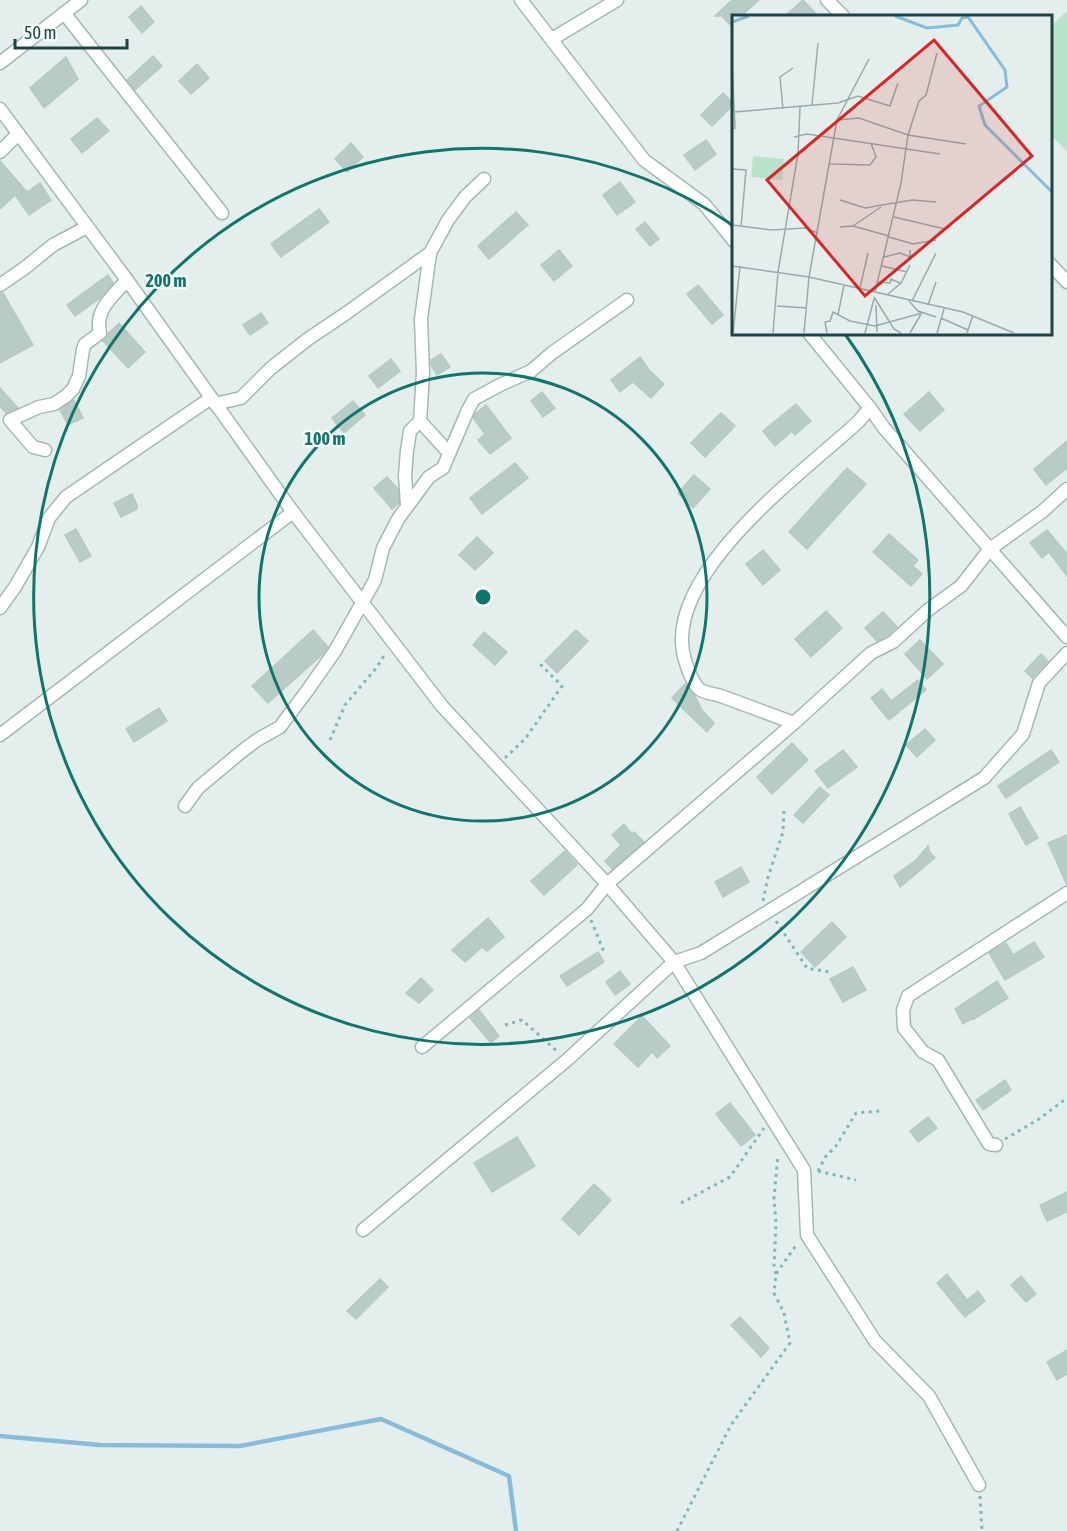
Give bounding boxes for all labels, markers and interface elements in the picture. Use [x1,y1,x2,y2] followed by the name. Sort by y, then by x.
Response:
[15,12,128,50] scale bar
[732,15,1052,334] inset map
[24,22,56,43] text: 50 m
[146,270,186,291] text: 200 m
[305,428,345,449] text: 100 m
[473,587,493,607] centre of rings

